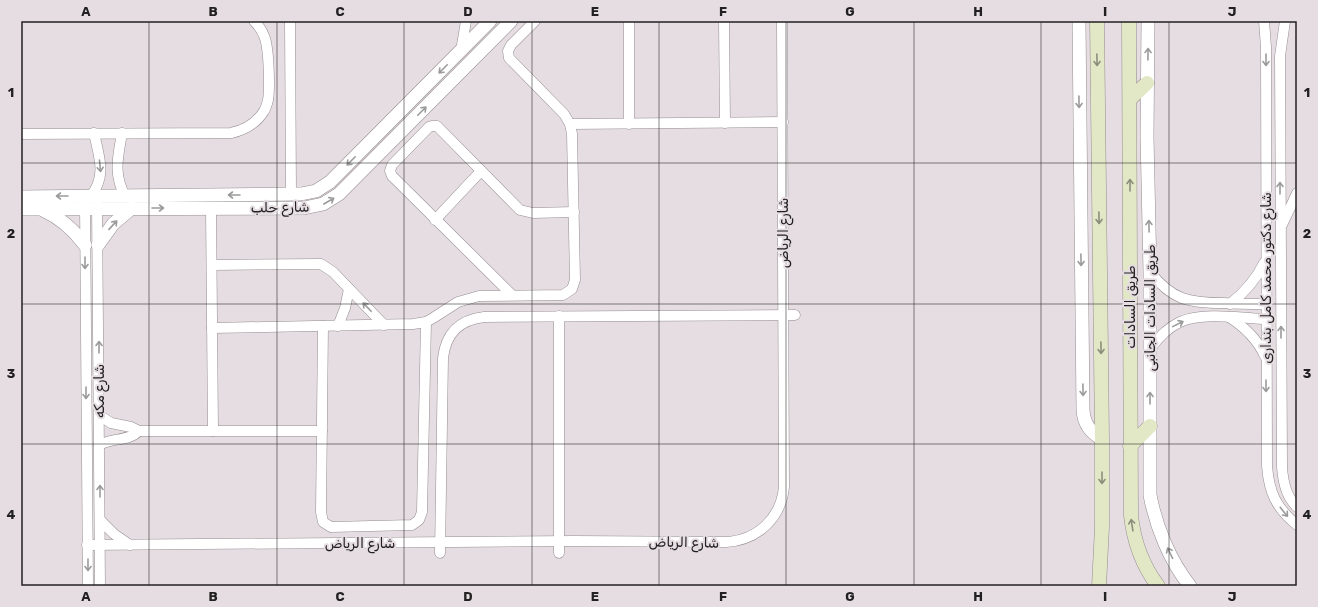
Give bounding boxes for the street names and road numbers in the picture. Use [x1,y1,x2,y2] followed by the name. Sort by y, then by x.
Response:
[1258,192,1277,364] street label: شارع دكتور محمد كامل بندارى
[250,198,310,219] street label: شارع حلب
[775,198,794,268] street label: شارع الرياض
[1142,244,1159,371] street label: طريق السادات الجانبى
[1122,265,1139,349] street label: طريق السادات
[91,364,110,418] street label: شارع مكه
[649,533,719,554] street label: شارع الرياض
[325,535,395,554] street label: شارع الرياض

